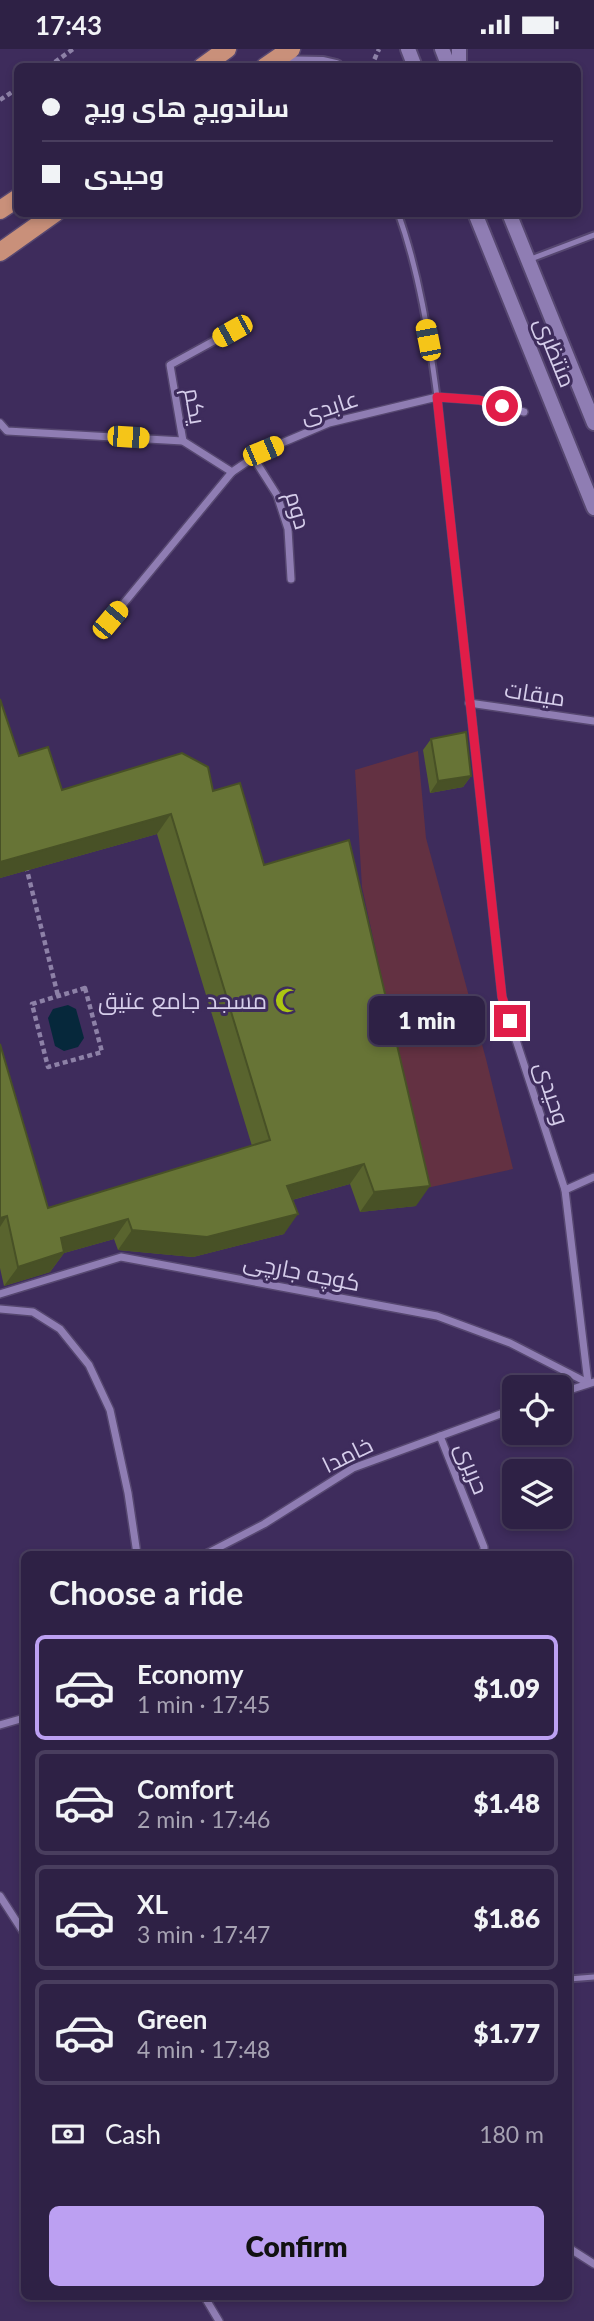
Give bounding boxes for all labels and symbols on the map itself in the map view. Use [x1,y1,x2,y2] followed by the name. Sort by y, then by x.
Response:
[209,312,256,350] car
[528,313,583,391] street label: منتظری
[414,317,443,363] car
[296,383,362,429] street label: عابدی
[176,386,213,427] street label: یکم
[486,390,518,422] route start
[107,425,150,449] car
[240,433,287,469] car
[277,488,318,533] street label: دوم
[89,597,132,643] car
[503,674,567,712] street label: میقات
[98,986,267,1017] place label: مسجد جامع عتیق
[273,986,301,1014] mosque icon: مسجد جامع عتیق
[370,997,486,1045] callout: 1 min
[494,1005,526,1037] route end
[529,1058,576,1129] street label: وحیدی
[241,1246,363,1298] street label: کوچه جارچی
[317,1430,377,1478] street label: خامدا
[449,1438,496,1498] street label: حریری

